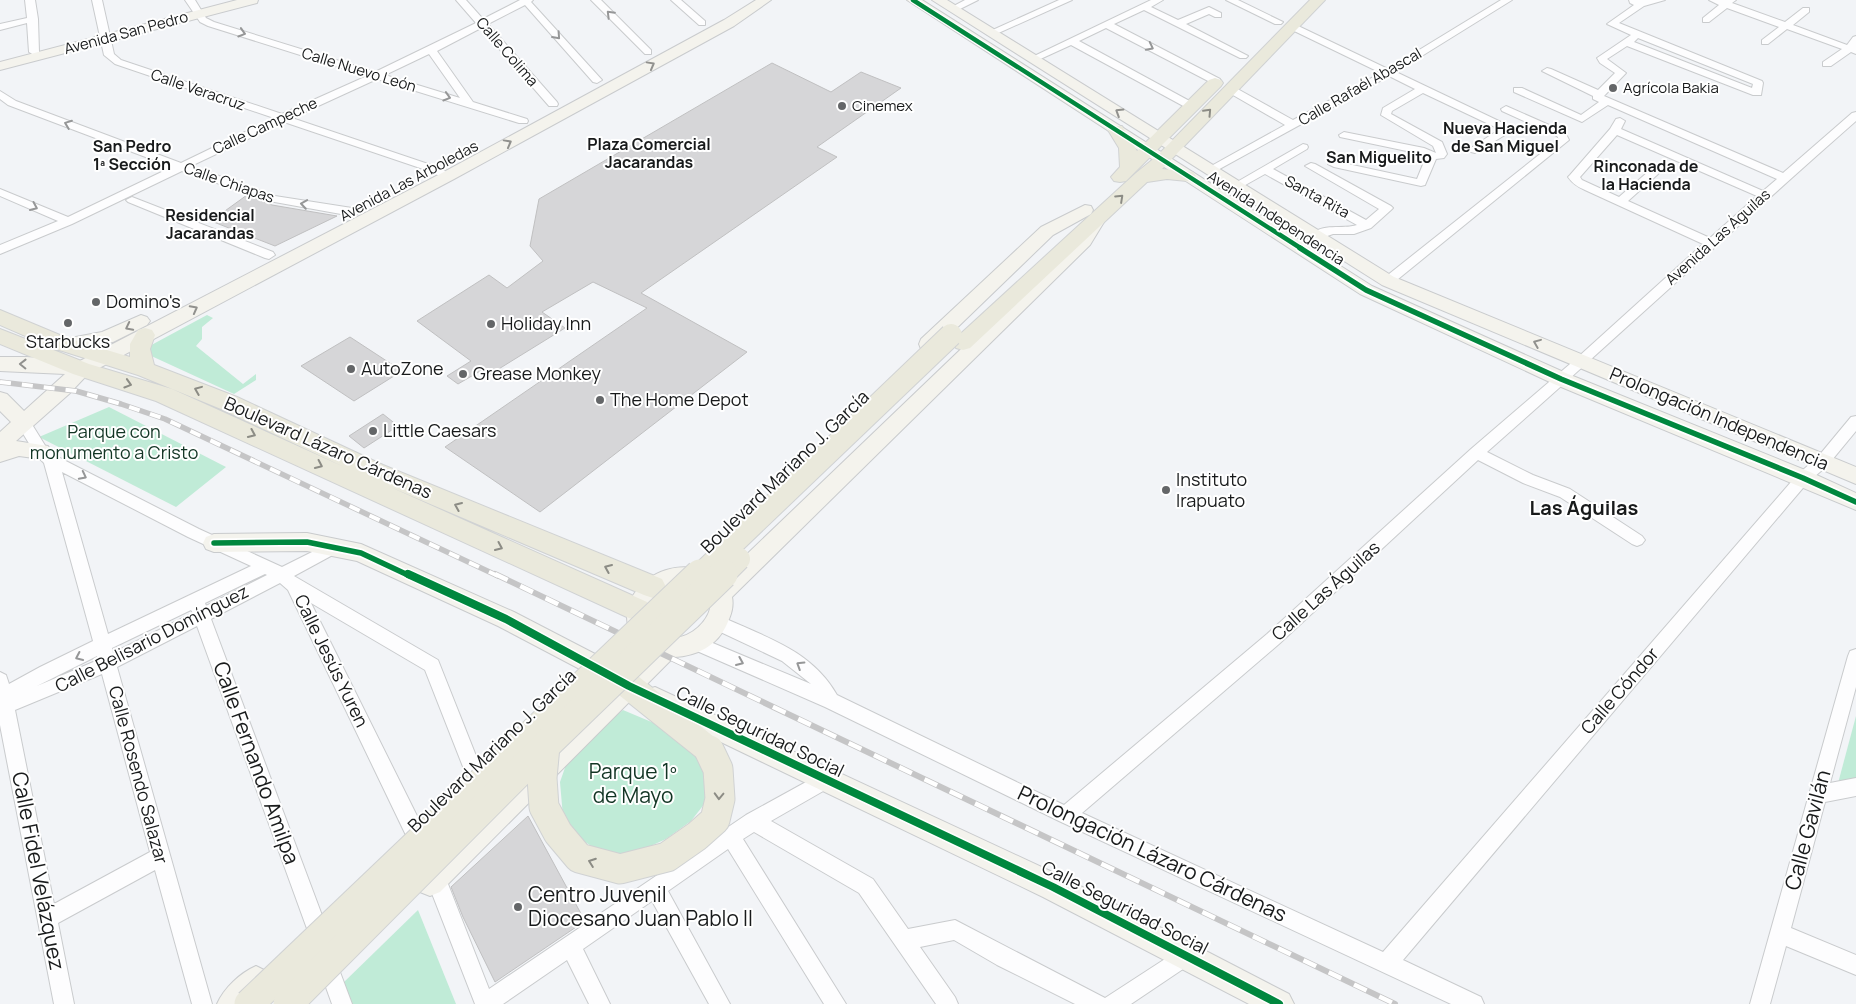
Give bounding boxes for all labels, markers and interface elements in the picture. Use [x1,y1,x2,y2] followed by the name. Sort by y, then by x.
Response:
[61,6,190,59] street label: Avenida San Pedro
[607,10,616,19] one-way arrow
[471,13,543,91] street label: Calle Colima
[237,28,245,38] one-way arrow
[551,31,560,40] one-way arrow
[1144,41,1153,51] one-way arrow
[299,42,419,97] street label: Calle Nuevo León
[1294,43,1425,130] street label: Calle Rafaél Abascal
[646,62,655,72] one-way arrow
[148,64,248,116] street label: Calle Veracruz
[1623,77,1719,98] place label: Agrícola Bakia
[1607,82,1619,94] marker: Agrícola Bakia
[209,92,321,159] street label: Calle Campeche
[442,92,451,102] one-way arrow
[852,95,913,116] place label: Cinemex
[836,100,848,112] marker: Cinemex
[1115,109,1124,119] one-way arrow
[1202,109,1211,118] one-way arrow
[1443,117,1567,157] district label: Nueva Hacienda de San Miguel
[64,120,73,130] one-way arrow
[587,133,711,173] district label: Plaza Comercial Jacarandas
[93,135,171,175] district label: San Pedro 1ª Sección
[336,135,482,226] street label: Avenida Las Arboledas
[503,139,512,149] one-way arrow
[1326,146,1432,168] district label: San Miguelito
[1594,155,1699,195] district label: Rinconada de la Hacienda
[181,157,277,208] street label: Calle Chiapas
[1204,165,1349,270] street label: Avenida Independencia
[1281,170,1353,223] street label: Santa Rita
[1661,184,1775,290] street label: Avenida Las Águilas
[1115,195,1124,204] one-way arrow
[300,199,308,210] one-way arrow
[29,200,38,211] one-way arrow
[165,204,255,244] district label: Residencial Jacarandas
[106,289,181,313] place label: Domino's
[90,296,102,308] marker: Domino's
[189,305,198,315] one-way arrow
[501,311,591,335] place label: Holiday Inn
[62,317,74,329] marker: Starbucks
[485,318,497,330] marker: Holiday Inn
[126,321,135,331] one-way arrow
[26,329,110,353] place label: Starbucks
[1533,339,1542,349] one-way arrow
[361,356,443,380] place label: AutoZone
[19,359,26,369] one-way arrow
[473,361,601,385] place label: Grease Monkey
[1606,361,1833,475] street label: Prolongación Independencia
[345,363,357,375] marker: AutoZone
[457,368,469,380] marker: Grease Monkey
[123,378,131,388] one-way arrow
[695,384,874,558] street label: Boulevard Mariano J. García
[194,386,203,396] one-way arrow
[610,387,749,411] place label: The Home Depot
[221,390,436,504] street label: Boulevard Lázaro Cárdenas
[594,394,606,406] marker: The Home Depot
[383,418,497,442] place label: Little Caesars
[30,419,198,464] park label: Parque con monumento a Cristo
[367,425,379,437] marker: Little Caesars
[247,428,256,439] one-way arrow
[314,459,323,469] one-way arrow
[1176,467,1247,512] place label: Instituto Irapuato
[78,470,87,480] one-way arrow
[1160,484,1172,496] marker: Instituto Irapuato
[1530,494,1639,521] district label: Las Águilas
[454,501,463,512] one-way arrow
[1266,535,1385,645] street label: Calle Las Águilas
[494,541,503,551] one-way arrow
[604,564,613,575] one-way arrow
[51,579,252,697] street label: Calle Belisario Domínguez
[289,590,374,731] street label: Calle Jesús Yuren
[1575,642,1664,739] street label: Calle Cóndor
[75,650,84,661] one-way arrow
[735,656,744,667] one-way arrow
[207,657,307,868] street label: Calle Fernando Amilpa
[796,661,805,671] one-way arrow
[402,663,581,837] street label: Boulevard Mariano J. García
[673,680,848,782] street label: Calle Seguridad Social
[104,683,174,867] street label: Calle Rosendo Salazar
[589,757,677,809] park label: Parque 1º de Mayo
[1778,766,1837,893] street label: Calle Gavilán
[6,769,72,972] street label: Calle Fidel Velázquez
[1013,778,1291,928] street label: Prolongación Lázaro Cárdenas
[714,793,725,801] one-way arrow
[1038,855,1213,960] street label: Calle Seguridad Social
[588,858,596,868] one-way arrow
[528,880,753,932] place label: Centro Juvenil Diocesano Juan Pablo II
[512,901,524,913] marker: Centro Juvenil Diocesano Juan Pablo II

